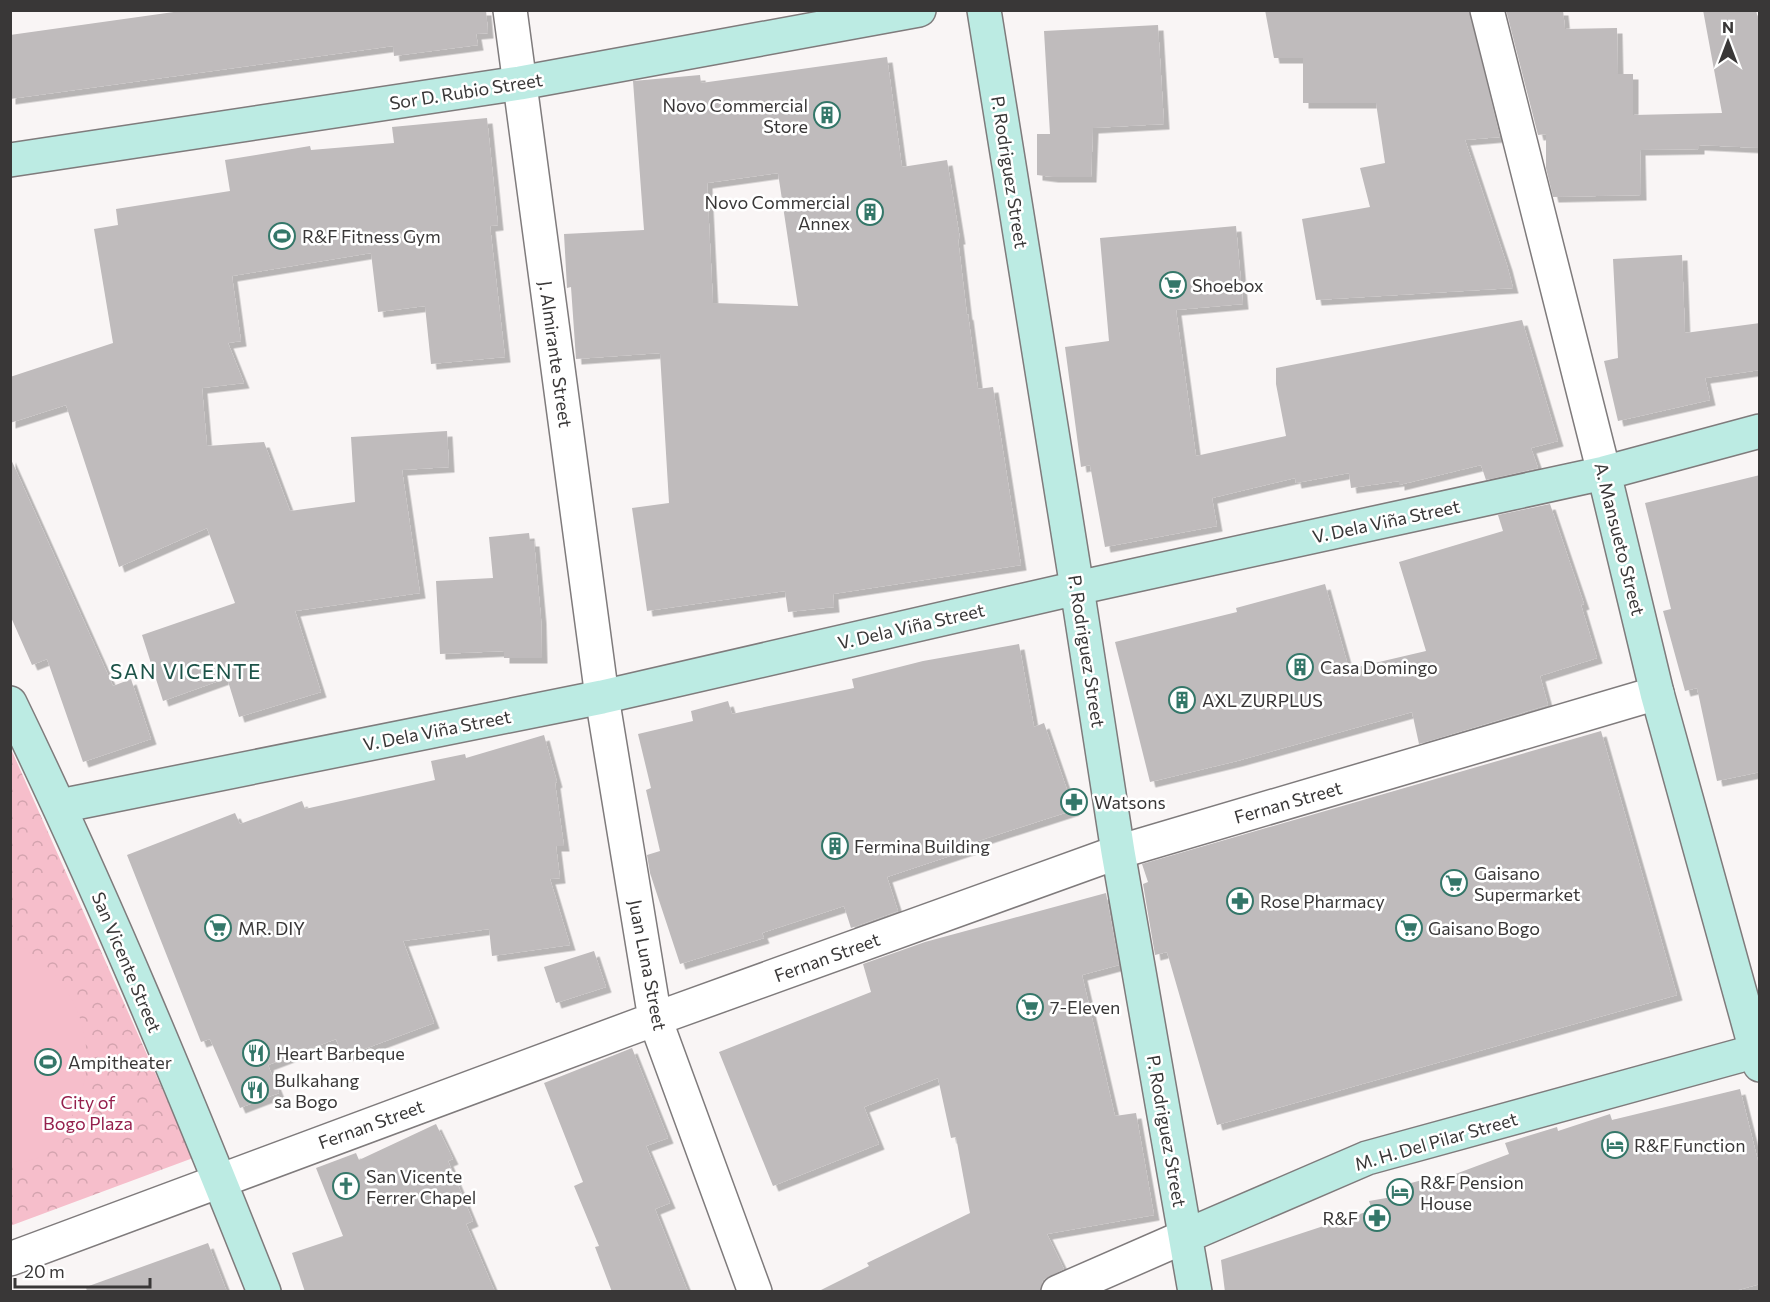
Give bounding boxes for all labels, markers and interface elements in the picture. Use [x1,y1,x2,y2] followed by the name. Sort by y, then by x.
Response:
[1698,12,1758,72] north arrow
[1722,17,1734,36] text: N
[388,68,544,114] street label: Sor D. Rubio Street
[662,94,808,137] place label: Novo Commercial Store
[987,94,1033,250] street label: P. Rodriguez Street
[812,100,842,130] building icon: Novo Commercial Store
[704,191,850,234] place label: Novo Commercial Annex
[855,197,885,227] building icon: Novo Commercial Annex
[267,221,297,251] sports icon: R&F Fitness Gym
[302,225,441,247] place label: R&F Fitness Gym
[1158,270,1188,300] supermarket icon: Shoebox
[1192,274,1264,296] place label: Shoebox
[535,279,577,429] street label: J. Almirante Street
[1590,460,1650,618] street label: A. Mansueto Street
[1310,495,1462,547] street label: V. Dela Viña Street
[1064,573,1110,729] street label: P. Rodriguez Street
[835,598,987,654] street label: V. Dela Viña Street
[1285,652,1315,682] building icon: Casa Domingo
[1320,656,1438,678] place label: Casa Domingo
[110,658,262,683] district label: SAN VICENTE
[1167,685,1197,715] building icon: AXL ZURPLUS
[1202,689,1323,711] place label: AXL ZURPLUS
[361,705,513,755] street label: V. Dela Viña Street
[1232,776,1344,828] street label: Fernan Street
[1059,787,1089,817] pharmacy icon: Watsons
[1094,791,1166,813] place label: Watsons
[820,831,850,861] building icon: Fermina Building
[854,835,990,857] place label: Fermina Building
[1474,862,1580,905] place label: Gaisano Supermarket
[1439,868,1469,898] supermarket icon: Gaisano Supermarket
[1225,886,1255,916] pharmacy icon: Rose Pharmacy
[87,888,167,1036] street label: San Vicente Street
[1260,890,1385,912] place label: Rose Pharmacy
[625,898,671,1032] street label: Juan Luna Street
[203,913,233,943] supermarket icon: MR. DIY
[1394,913,1424,943] supermarket icon: Gaisano Bogo
[238,917,305,939] place label: MR. DIY
[1428,917,1540,939] place label: Gaisano Bogo
[771,928,883,986] street label: Fernan Street
[1015,992,1045,1022] supermarket icon: 7-Eleven
[1050,996,1120,1018] place label: 7-Eleven
[241,1038,271,1068] restaurant icon: Heart Barbeque
[276,1042,405,1064] place label: Heart Barbeque
[33,1047,63,1077] sports icon: Ampitheater
[68,1051,172,1073] place label: Ampitheater
[1143,1053,1191,1209] street label: P. Rodriguez Street
[274,1069,359,1112] place label: Bulkahang sa Bogo
[240,1075,270,1105] restaurant icon: Bulkahang sa Bogo
[43,1091,133,1134] park label: City of Bogo Plaza
[315,1095,427,1153] street label: Fernan Street
[1352,1107,1520,1175] street label: M. H. Del Pilar Street
[1600,1130,1630,1160] hotel icon: R&F Function
[1634,1134,1745,1156] place label: R&F Function
[366,1165,476,1208] place label: San Vicente Ferrer Chapel
[331,1171,361,1201] church icon: San Vicente Ferrer Chapel
[1420,1171,1524,1214] place label: R&F Pension House
[1385,1177,1415,1207] hotel icon: R&F Pension House
[1362,1203,1392,1233] pharmacy icon: R&F
[1322,1207,1358,1229] place label: R&F
[15,1251,150,1289] scale bar
[24,1260,65,1282] text: 20 m

